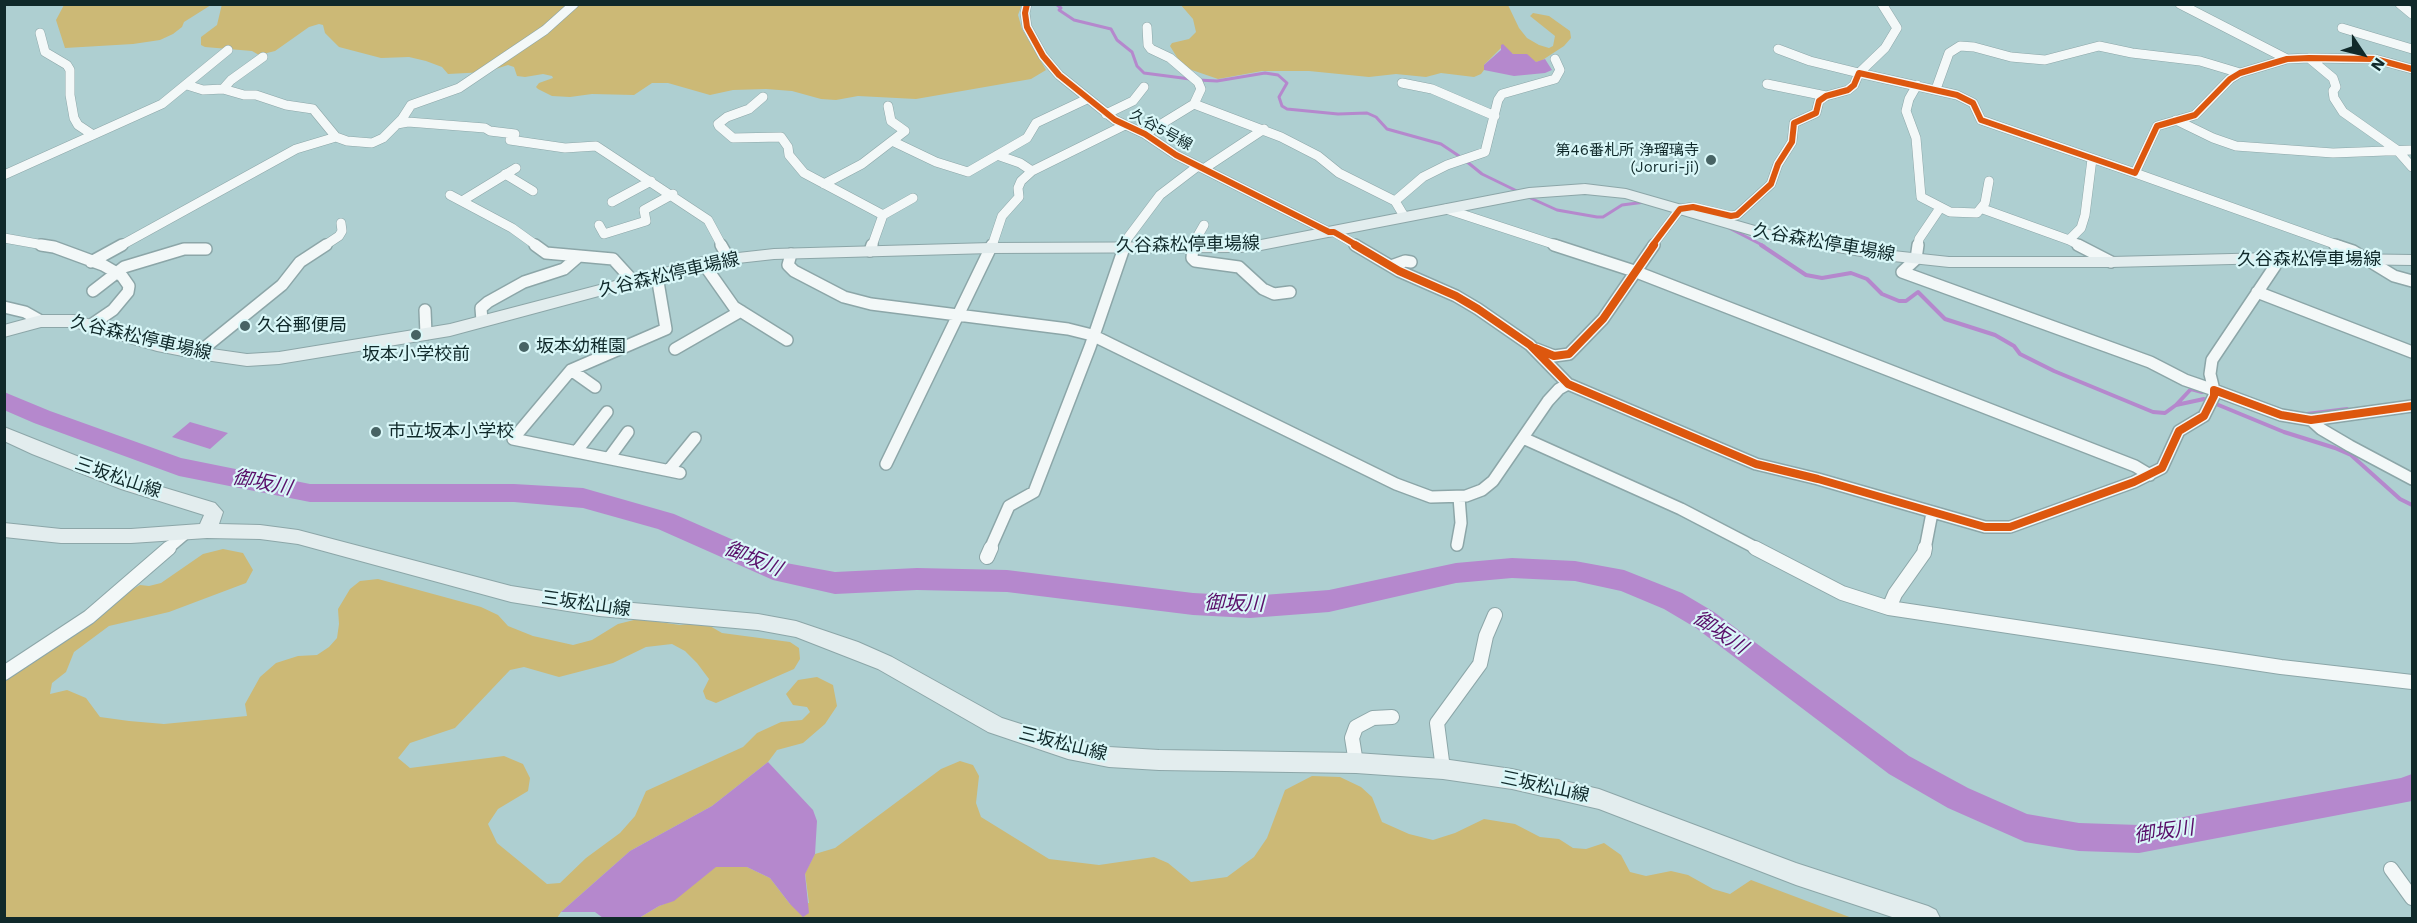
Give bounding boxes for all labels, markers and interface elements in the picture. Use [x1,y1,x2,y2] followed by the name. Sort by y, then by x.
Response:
[2333,24,2393,84] north arrow
[2367,54,2389,75] text: N
[1127,105,1195,155] street label: 久谷5号線
[1556,142,1699,177] place label: 第46番札所 浄瑠璃寺 (Joruri-ji)
[1704,153,1718,167] marker: 第46番札所 浄瑠璃寺 (Joruri-ji)
[1751,220,1897,266] street label: 久谷森松停車場線
[1116,233,1260,257] street label: 久谷森松停車場線
[596,248,742,302] street label: 久谷森松停車場線
[2237,249,2381,271] street label: 久谷森松停車場線
[68,311,214,365] street label: 久谷森松停車場線
[257,315,347,337] place label: 久谷郵便局
[238,319,252,333] marker: 久谷郵便局
[409,328,423,342] marker: 坂本小学校前
[536,336,626,358] place label: 坂本幼稚園
[517,340,531,354] marker: 坂本幼稚園
[362,344,470,366] place label: 坂本小学校前
[388,421,514,443] place label: 市立坂本小学校
[369,425,383,439] marker: 市立坂本小学校
[72,453,164,503] street label: 三坂松山線
[230,465,294,501] water label: 御坂川
[721,537,785,581] water label: 御坂川
[540,587,632,621] street label: 三坂松山線
[1204,591,1264,617] water label: 御坂川
[1688,606,1752,660] water label: 御坂川
[1017,723,1109,765] street label: 三坂松山線
[1499,767,1591,807] street label: 三坂松山線
[2133,816,2195,848] water label: 御坂川

